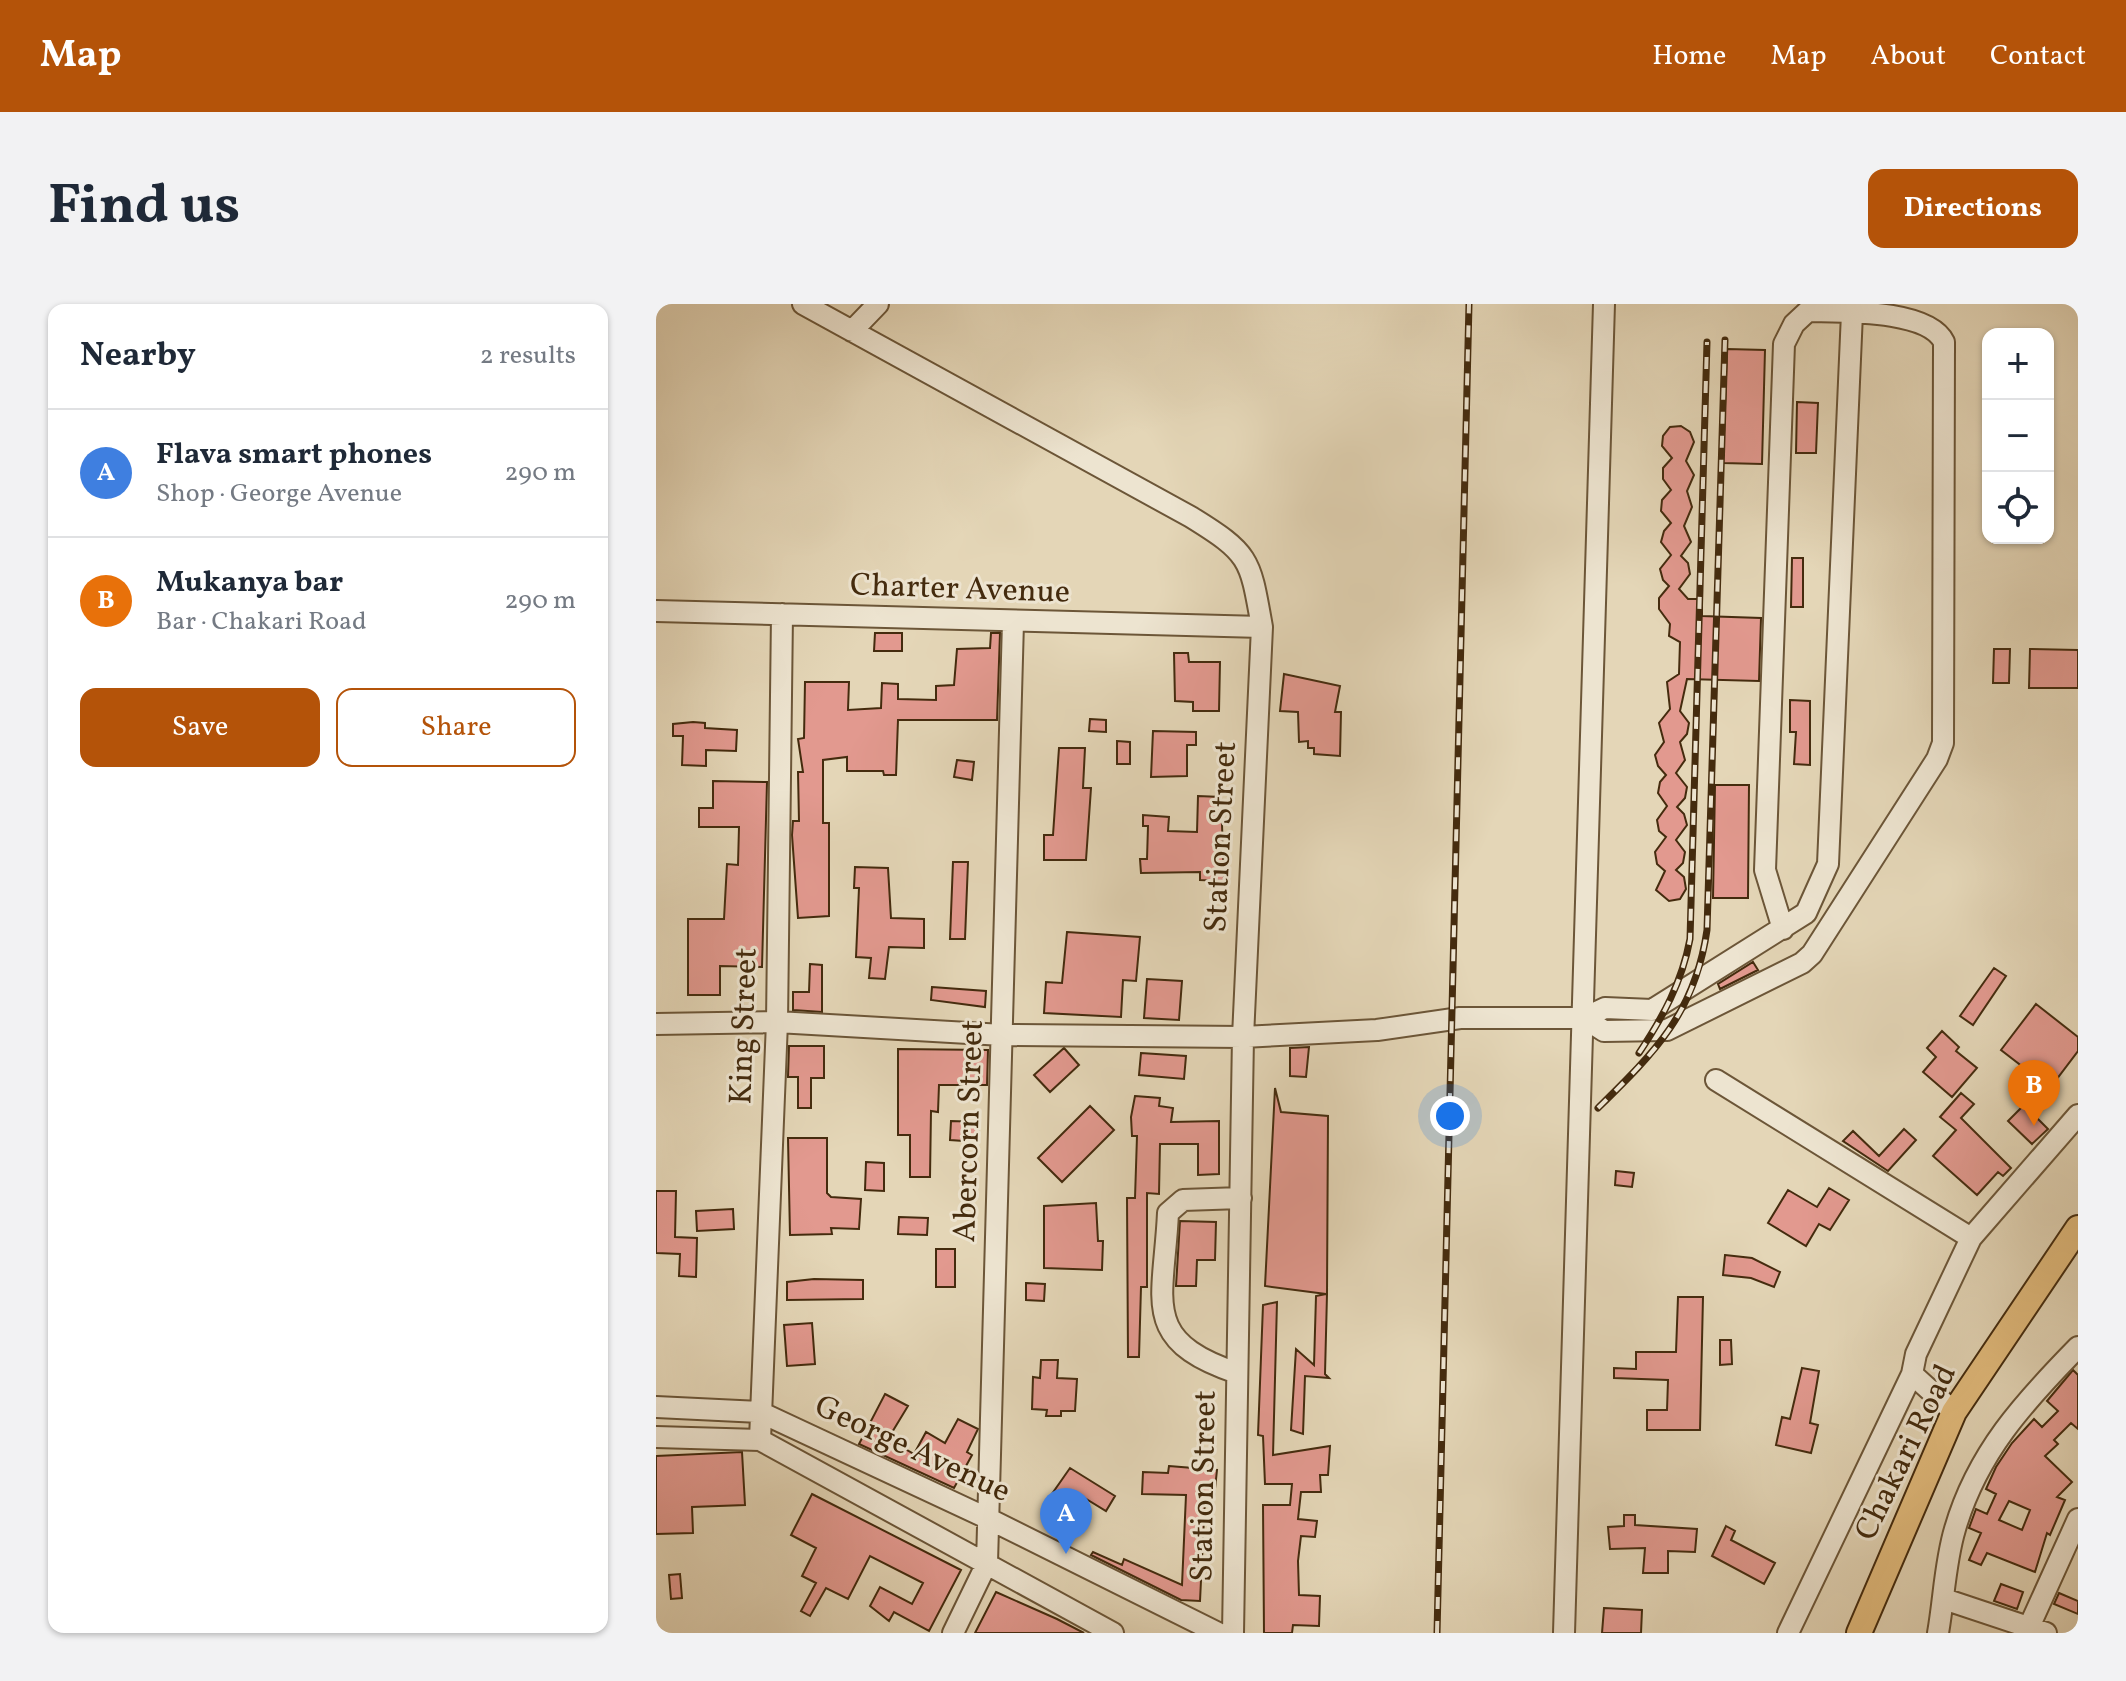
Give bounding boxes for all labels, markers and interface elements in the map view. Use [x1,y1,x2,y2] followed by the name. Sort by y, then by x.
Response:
[40,30,121,83] text: Map
[1652,37,1726,76] text: Home
[1770,37,1826,76] text: Map
[1870,37,1946,76] text: About
[1990,37,2086,76] text: Contact
[48,169,240,247] text: Find us
[1868,169,2078,248] button: Directions
[1982,328,2054,544] map controls
[1982,328,2054,400] button: +
[80,333,196,380] text: Nearby
[480,338,576,374] text: 2 results
[1982,400,2054,472] button: −
[156,434,432,476] text: Flava smart phones
[97,455,115,491] text: A
[504,455,576,491] text: 290 m
[1982,472,2054,544] button: locate
[156,476,402,512] text: Shop · George Avenue
[156,562,343,604] text: Mukanya bar
[849,564,1071,616] street label: Charter Avenue
[97,583,115,619] text: B
[504,583,576,619] text: 290 m
[156,604,367,640] text: Bar · Chakari Road
[80,688,320,767] button: Save
[336,688,576,767] button: Share
[1195,740,1249,934] street label: Station Street
[720,947,770,1105] street label: King Street
[944,1019,996,1243] street label: Abercorn Street
[2008,1060,2060,1126] pin: B
[1430,1096,1470,1136] your location
[1845,1358,1969,1548] street label: Chakari Road
[807,1385,1017,1515] street label: George Avenue
[1181,1390,1229,1582] street label: Station Street
[1040,1488,1092,1554] pin: A

